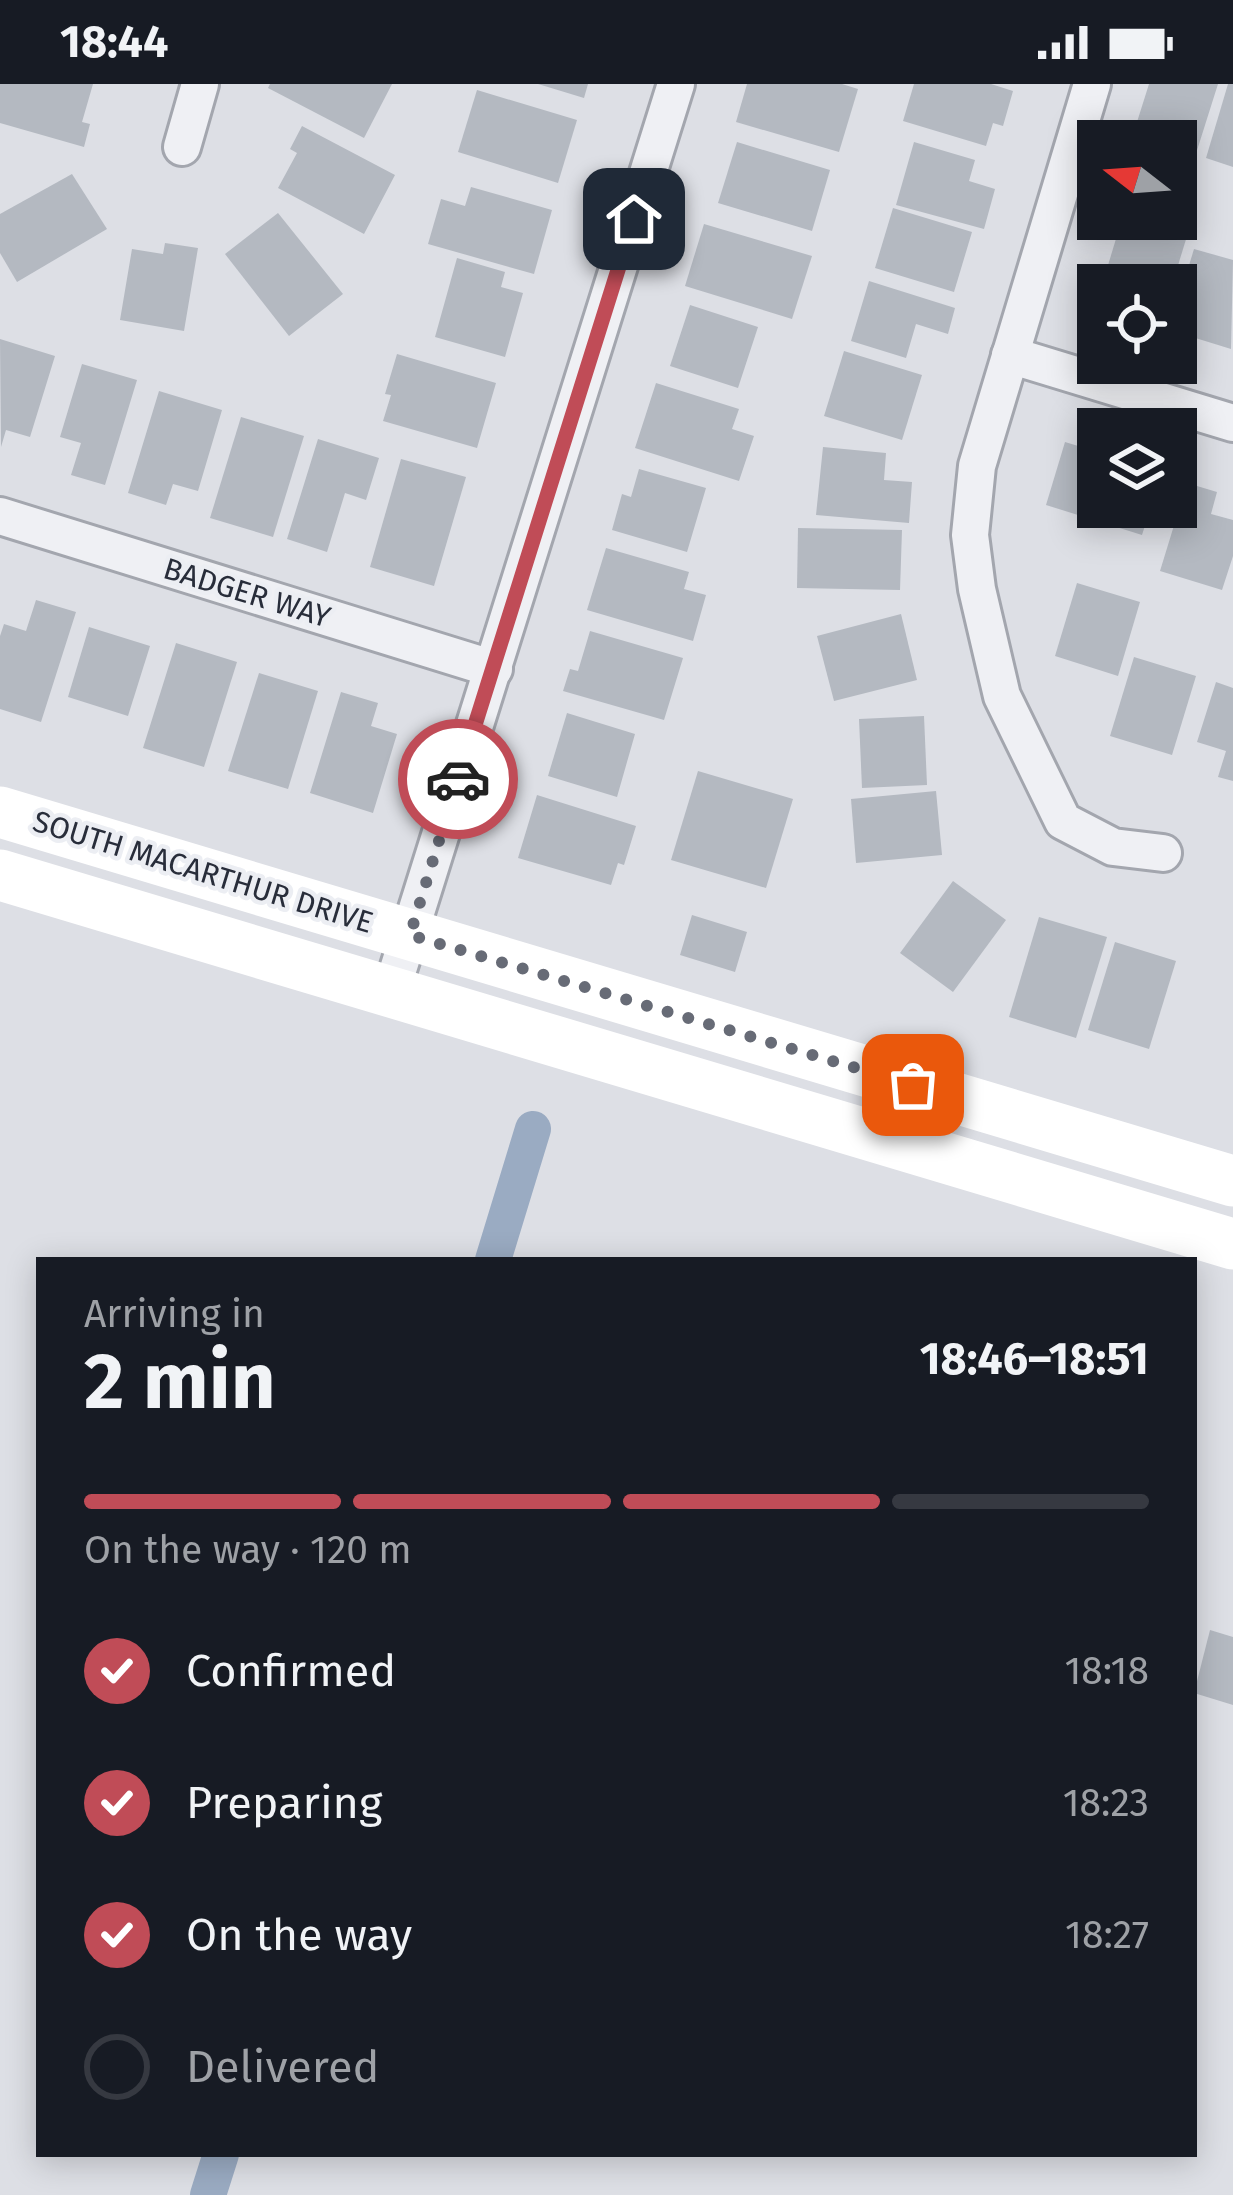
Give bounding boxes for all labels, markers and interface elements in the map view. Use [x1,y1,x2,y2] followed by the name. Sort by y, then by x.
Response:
[60,15,168,69] text: 18:44
[1077,120,1197,240] north arrow
[1077,120,1197,528] map controls
[583,168,685,270] pin
[601,186,667,252] icon: home
[1077,264,1197,384] button: locate
[1077,408,1197,528] button: layers
[159,551,335,636] street label: BADGER WAY
[398,719,518,839] courier
[425,746,491,812] icon: car
[29,803,377,941] street label: SOUTH MACARTHUR DRIVE
[862,1034,964,1136] pin
[880,1052,946,1118] icon: bag
[84,1291,265,1337] text: Arriving in
[920,1332,1149,1386] text: 18:46–18:51
[84,1335,276,1429] text: 2 min
[84,1527,412,1573] text: On the way · 120 m
[84,1638,150,1704] icon: check
[186,1644,396,1698] text: Confirmed
[1064,1648,1149,1694] text: 18:18
[84,1770,150,1836] icon: check
[186,1776,382,1830] text: Preparing
[1063,1780,1149,1826] text: 18:23
[84,1902,150,1968] icon: check
[186,1908,412,1962] text: On the way
[1065,1912,1149,1958] text: 18:27
[186,2040,379,2094] text: Delivered

